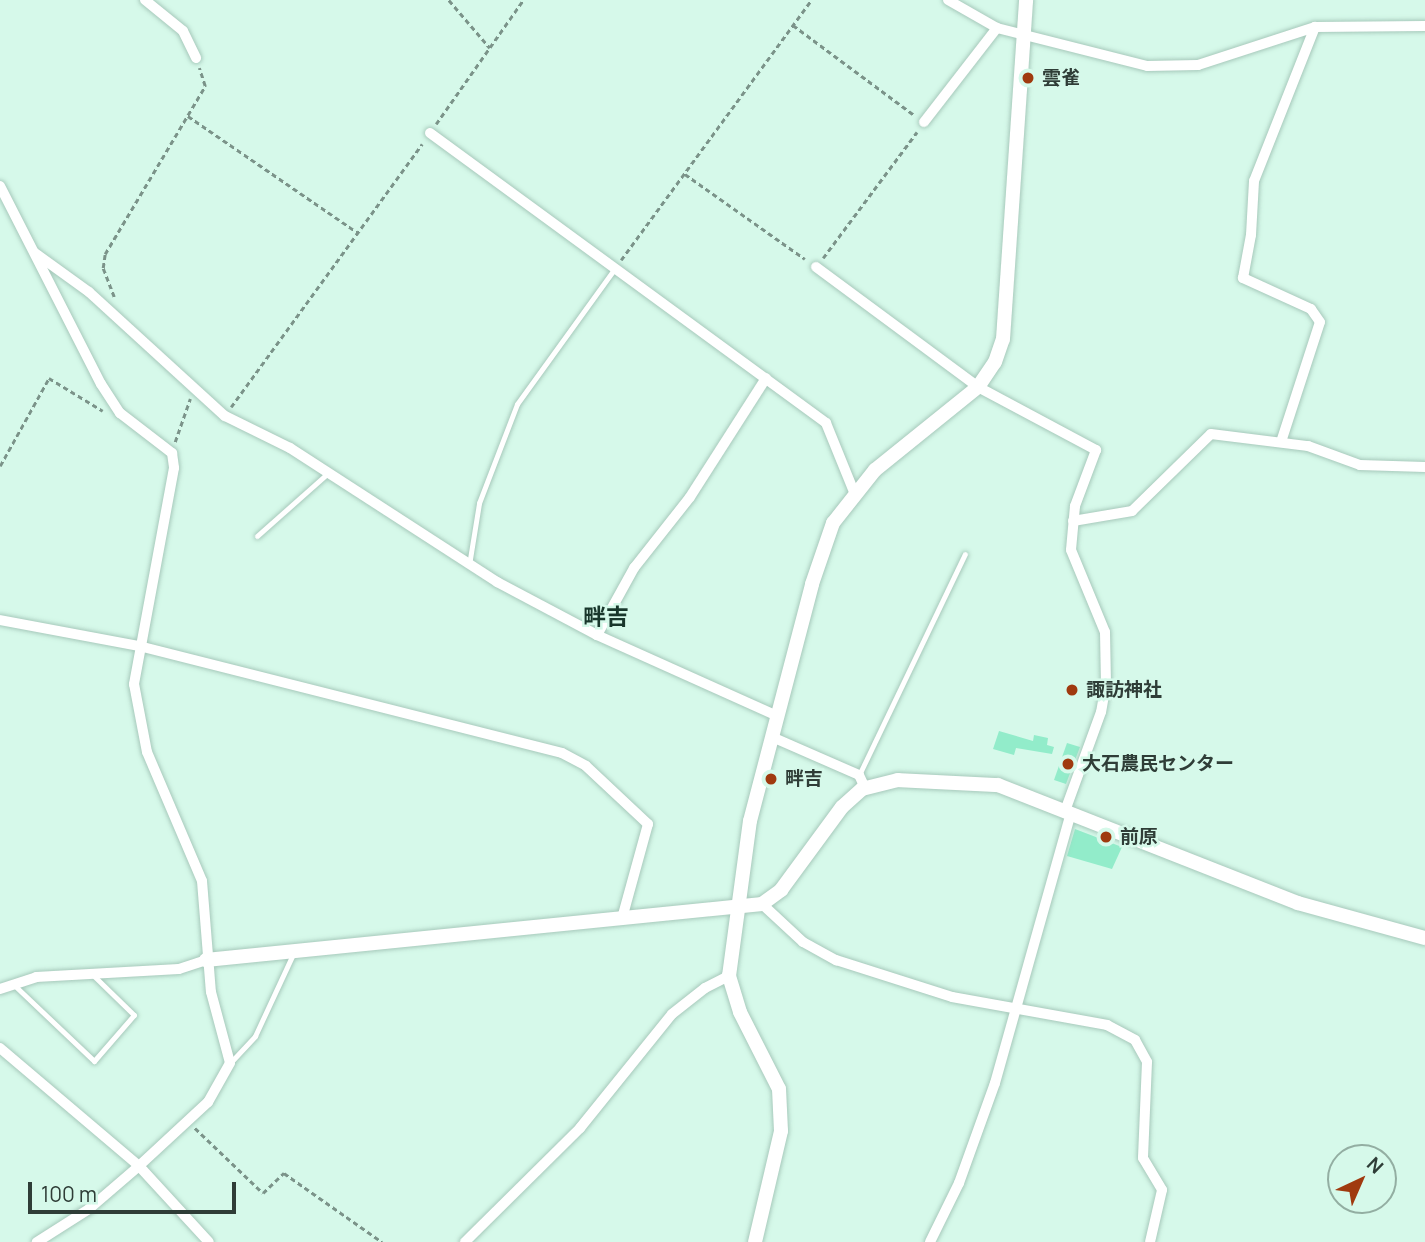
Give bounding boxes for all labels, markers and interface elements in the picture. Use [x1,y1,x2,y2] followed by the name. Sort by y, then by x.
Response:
[1042,67,1080,89] place label: 雲雀
[1020,70,1036,86] marker: 雲雀
[583,602,629,630] district label: 畔吉
[1086,679,1162,701] place label: 諏訪神社
[1064,682,1080,698] marker: 諏訪神社
[1082,753,1234,775] place label: 大石農民センター
[1060,756,1076,772] marker: 大石農民センター
[785,768,823,790] place label: 畔吉
[763,771,779,787] marker: 畔吉
[1120,826,1158,848] place label: 前原
[1098,829,1114,845] marker: 前原
[1327,1144,1397,1214] north arrow
[1361,1151,1389,1179] text: N
[32,1168,240,1212] scale bar
[41,1180,97,1208] text: 100 m

